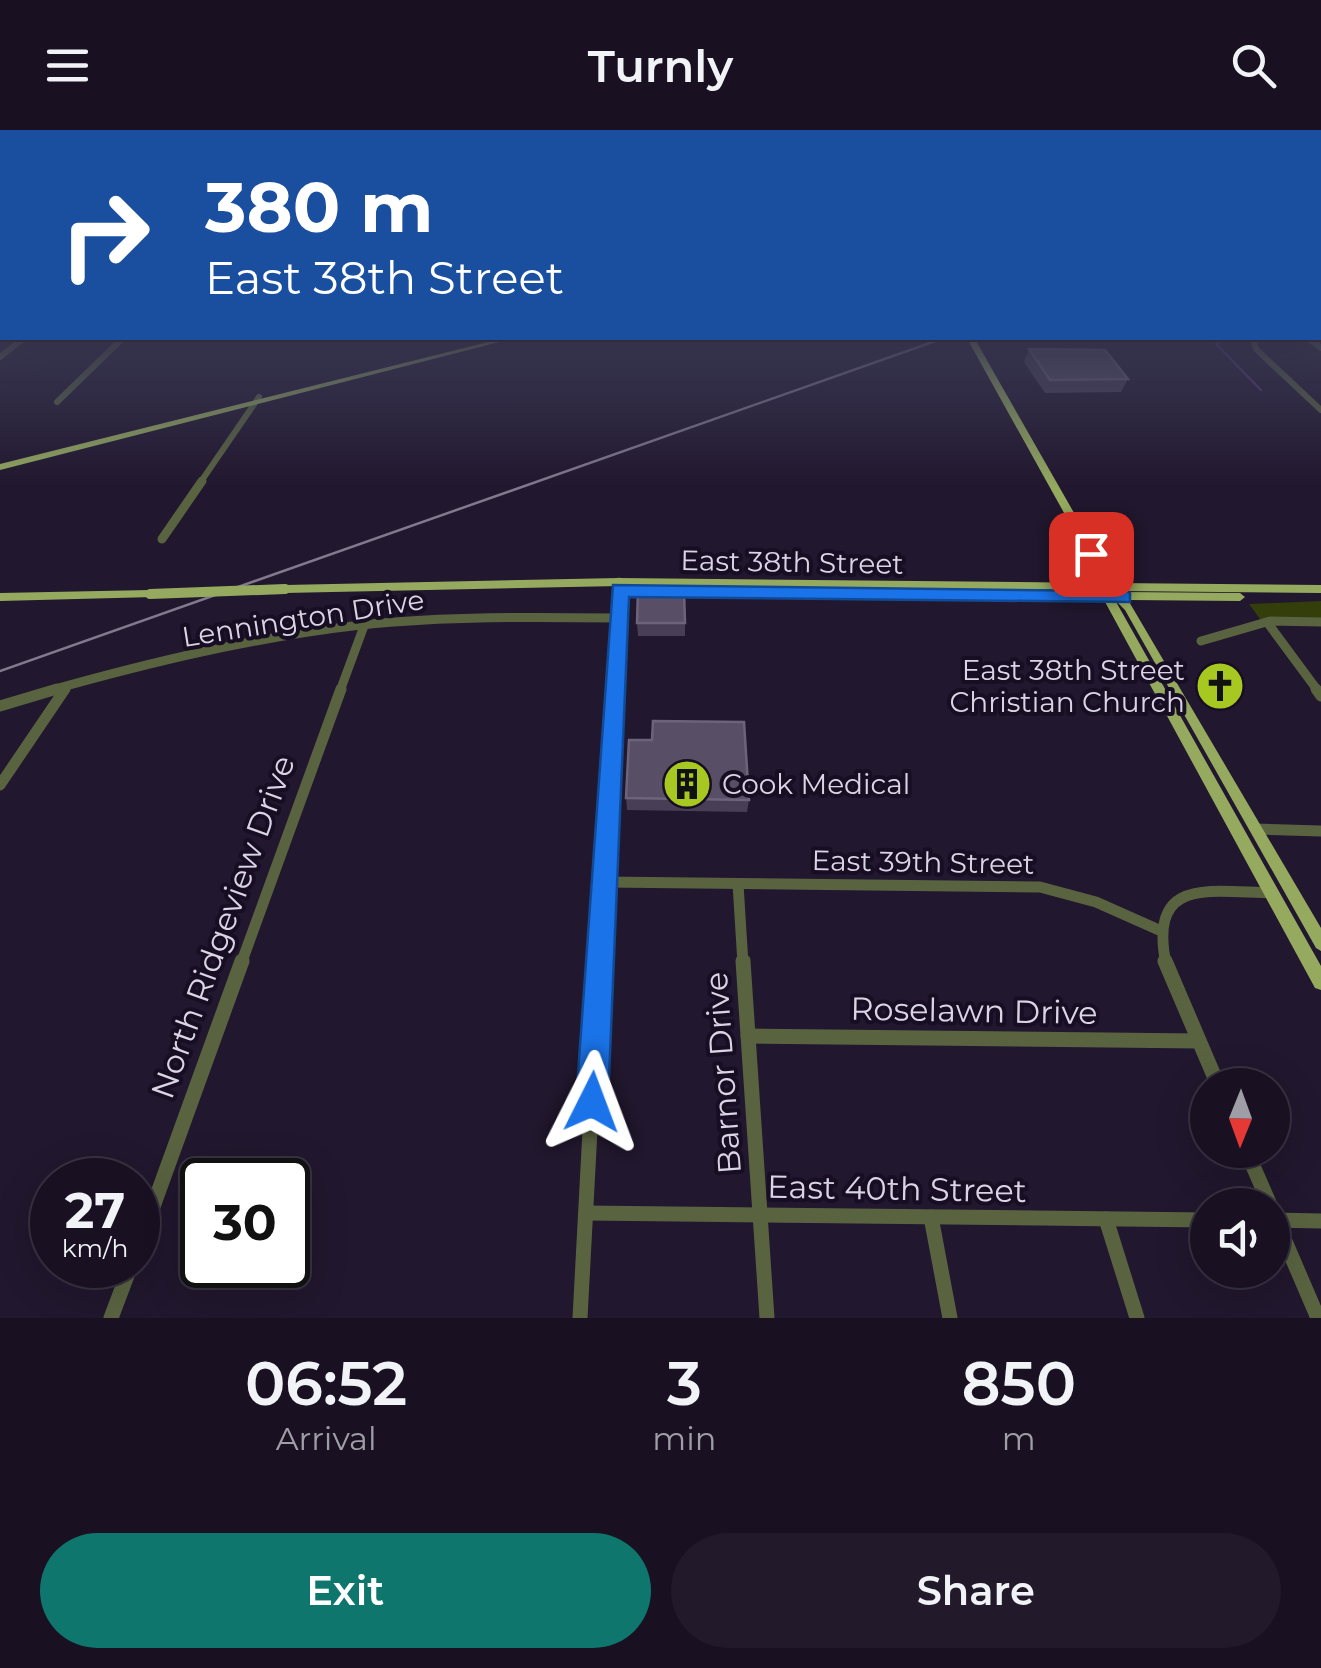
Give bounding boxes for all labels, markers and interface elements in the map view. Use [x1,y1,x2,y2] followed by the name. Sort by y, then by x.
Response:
[40,38,95,93] icon: menu
[588,38,733,93] text: Turnly
[1226,38,1281,93] icon: search
[205,164,433,250] text: 380 m
[40,170,170,300] icon: right
[205,250,564,305] text: East 38th Street
[1049,512,1134,597] pin
[1064,527,1119,582] icon: arrive
[680,543,904,581] street label: East 38th Street
[180,582,426,654] street label: Lennington Drive
[949,653,1185,719] place label: East 38th Street Christian Church
[1194,660,1246,712] church icon: East 38th Street Christian Church
[142,750,303,1104] street label: North Ridgeview Drive
[661,758,713,810] building icon: Cook Medical
[722,767,910,801] place label: Cook Medical
[811,843,1035,881] street label: East 39th Street
[696,971,749,1175] street label: Barnor Drive
[850,989,1098,1032] street label: Roselawn Drive
[540,1050,644,1154] position arrow
[1190,1068,1290,1168] north arrow
[1190,1068,1290,1288] map controls
[180,1158,310,1288] speed limit sign: 30
[767,1167,1027,1210] street label: East 40th Street
[65,1180,125,1241] text: 27
[1190,1188,1290,1288] button: sound
[62,1233,128,1263] text: km/h
[245,1347,407,1420] text: 06:52
[667,1347,702,1420] text: 3
[961,1347,1076,1420] text: 850
[276,1419,377,1458] text: Arrival
[652,1419,716,1458] text: min
[1002,1419,1036,1458] text: m
[40,1533,651,1648] button: Exit
[671,1533,1281,1648] button: Share

